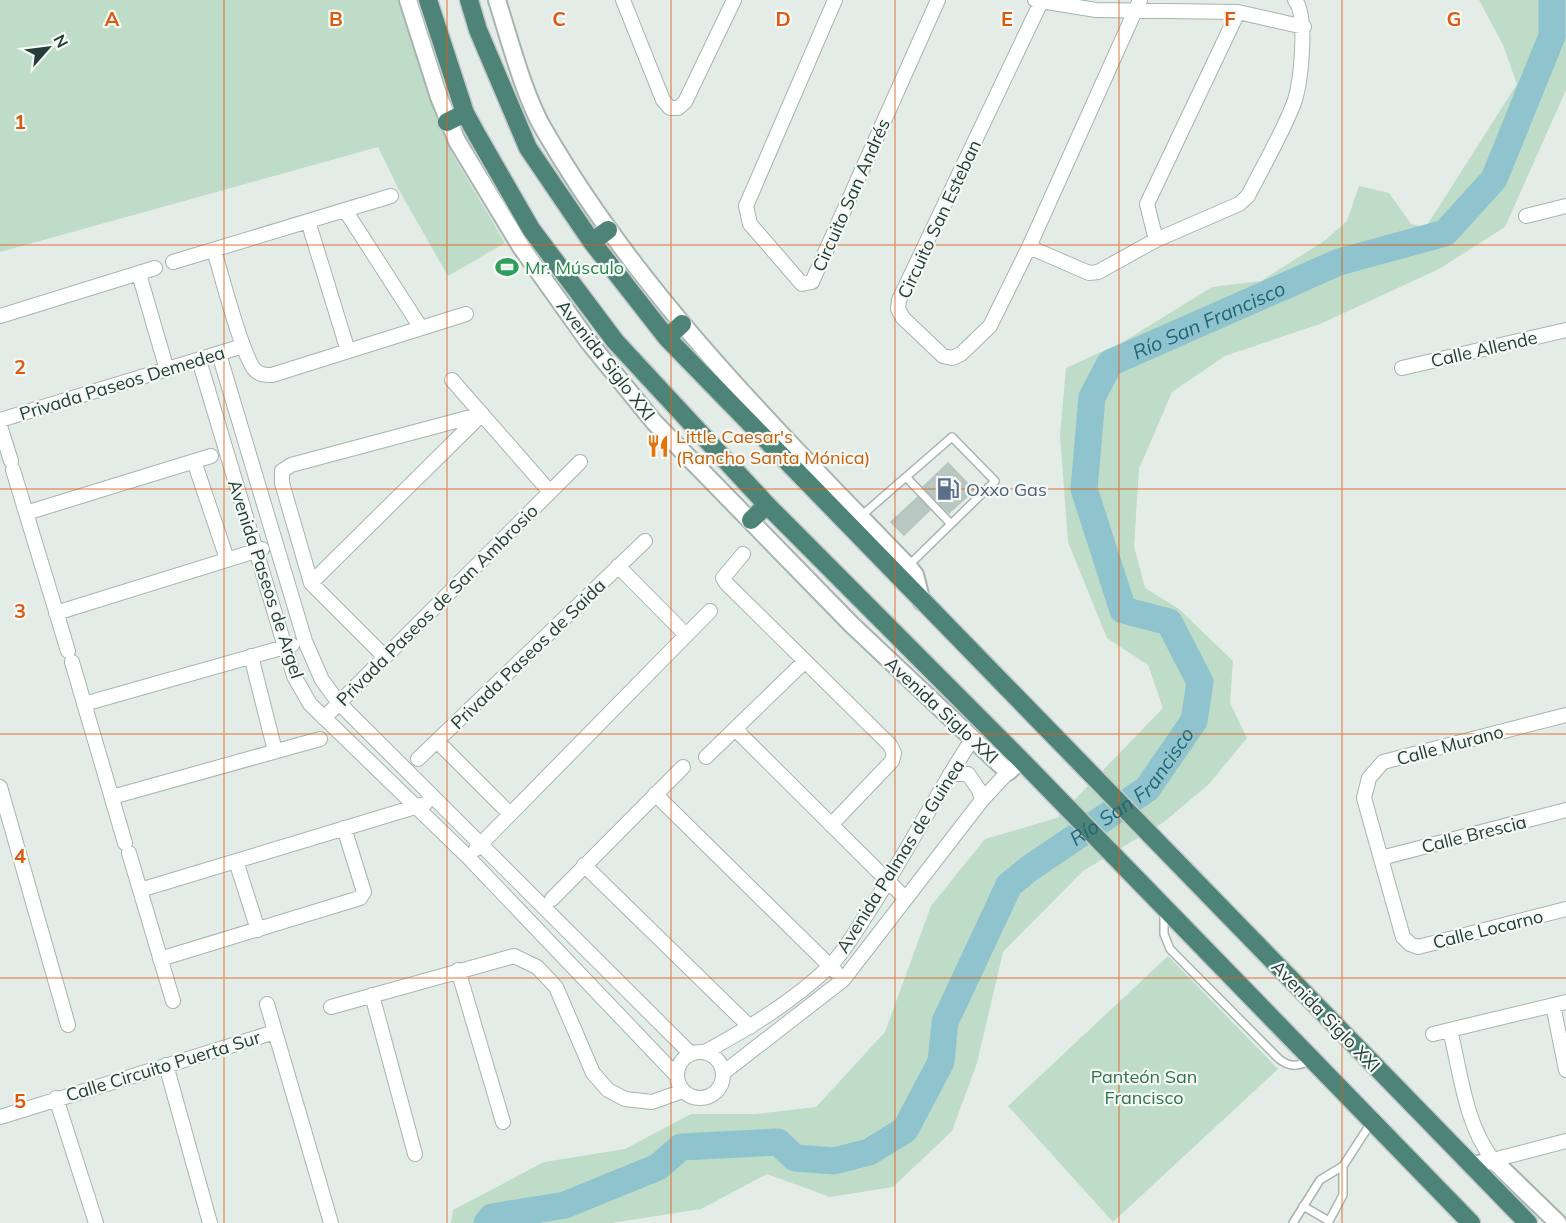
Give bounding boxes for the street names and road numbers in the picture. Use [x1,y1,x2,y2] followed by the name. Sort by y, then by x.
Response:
[807,115,895,275] street label: Circuito San Andrés
[892,136,986,302] street label: Circuito San Esteban
[552,295,660,425] street label: Avenida Siglo XXI
[1429,326,1539,372] street label: Calle Allende
[16,341,228,425] street label: Privada Paseos Demedea
[223,477,309,681] street label: Avenida Paseos de Argel
[331,499,543,711] street label: Privada Paseos de San Ambrosio
[446,574,610,734] street label: Privada Paseos de Saida
[880,652,1004,768] street label: Avenida Siglo XXI
[1394,720,1506,770] street label: Calle Murano
[831,755,969,957] street label: Avenida Palmas de Guinea
[1419,810,1529,858] street label: Calle Brescia
[1430,904,1546,954] street label: Calle Locarno
[1267,955,1385,1077] street label: Avenida Siglo XXI
[63,1025,264,1107] street label: Calle Circuito Puerta Sur

